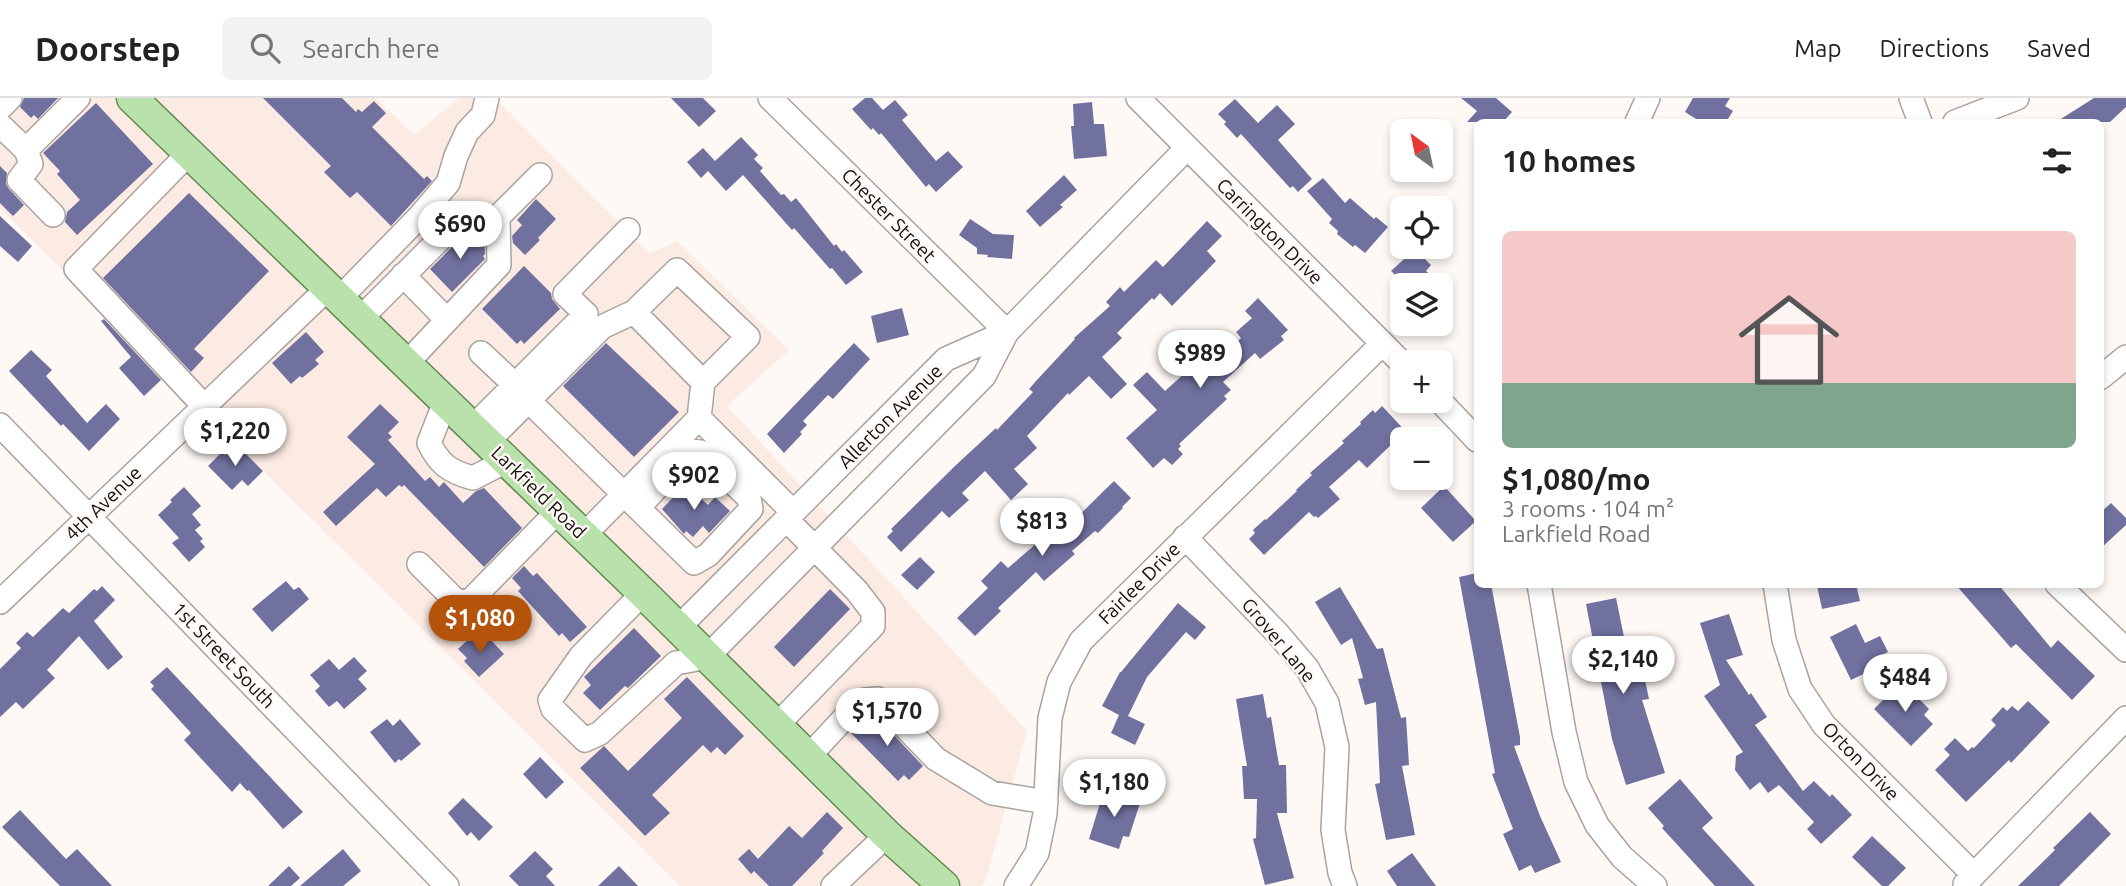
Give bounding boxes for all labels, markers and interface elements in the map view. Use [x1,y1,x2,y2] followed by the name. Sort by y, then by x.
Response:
[222,17,712,80] search box
[246,29,284,67] icon: search
[35,30,180,67] text: Doorstep
[302,34,440,63] text: Search here
[1794,35,1841,62] text: Map
[1879,35,1989,62] text: Directions
[2027,35,2091,62] text: Saved
[1390,119,1452,182] north arrow
[1390,119,1453,490] map controls
[2038,142,2076,180] icon: filters
[1502,144,1636,178] text: 10 homes
[837,163,941,267] street label: Chester Street
[1212,173,1328,289] street label: Carrington Drive
[1390,196,1453,259] button: locate
[419,202,501,261] pin: $690
[434,211,486,236] text: $690
[1390,273,1453,336] button: layers
[1726,277,1852,403] icon: home
[1159,330,1241,390] pin: $989
[1174,340,1226,365] text: $989
[1390,350,1453,413] button: +
[834,360,946,472] street label: Allerton Avenue
[178,408,292,468] pin: $1,220
[200,418,270,443] text: $1,220
[1390,427,1453,490] button: −
[487,441,591,543] street label: Larkfield Road
[653,452,735,512] pin: $902
[60,461,146,545] street label: 4th Avenue
[668,462,720,487] text: $902
[1502,462,1651,496] text: $1,080/mo
[1502,496,1674,521] text: 3 rooms · 104 m²
[1001,498,1083,558] pin: $813
[1016,508,1068,533] text: $813
[1502,521,1651,546] text: Larkfield Road
[1094,538,1184,628] street label: Fairlee Drive
[1237,594,1321,686] street label: Grover Lane
[423,596,537,655] pin: $1,080
[168,598,280,712] street label: 1st Street South
[445,605,515,630] text: $1,080
[1566,636,1680,696] pin: $2,140
[1588,646,1658,671] text: $2,140
[1864,654,1946,714] pin: $484
[1879,664,1931,689] text: $484
[830,688,944,748] pin: $1,570
[852,698,922,723] text: $1,570
[1818,717,1904,805] street label: Orton Drive
[1057,760,1171,819] pin: $1,180
[1079,769,1149,794] text: $1,180

